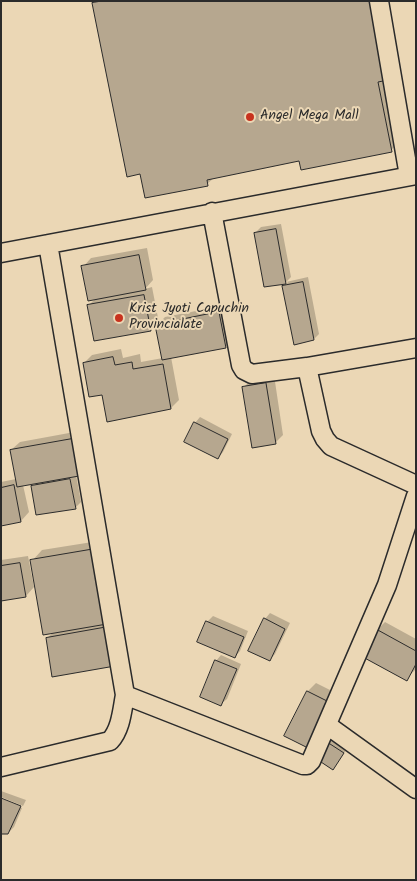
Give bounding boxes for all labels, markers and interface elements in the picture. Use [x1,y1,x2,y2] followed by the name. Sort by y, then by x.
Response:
[260,109,359,125] place label: Angel Mega Mall
[244,111,256,123] marker: Angel Mega Mall
[129,302,249,334] place label: Krist Jyoti Capuchin Provincialate
[113,312,125,324] marker: Krist Jyoti Capuchin Provincialate

